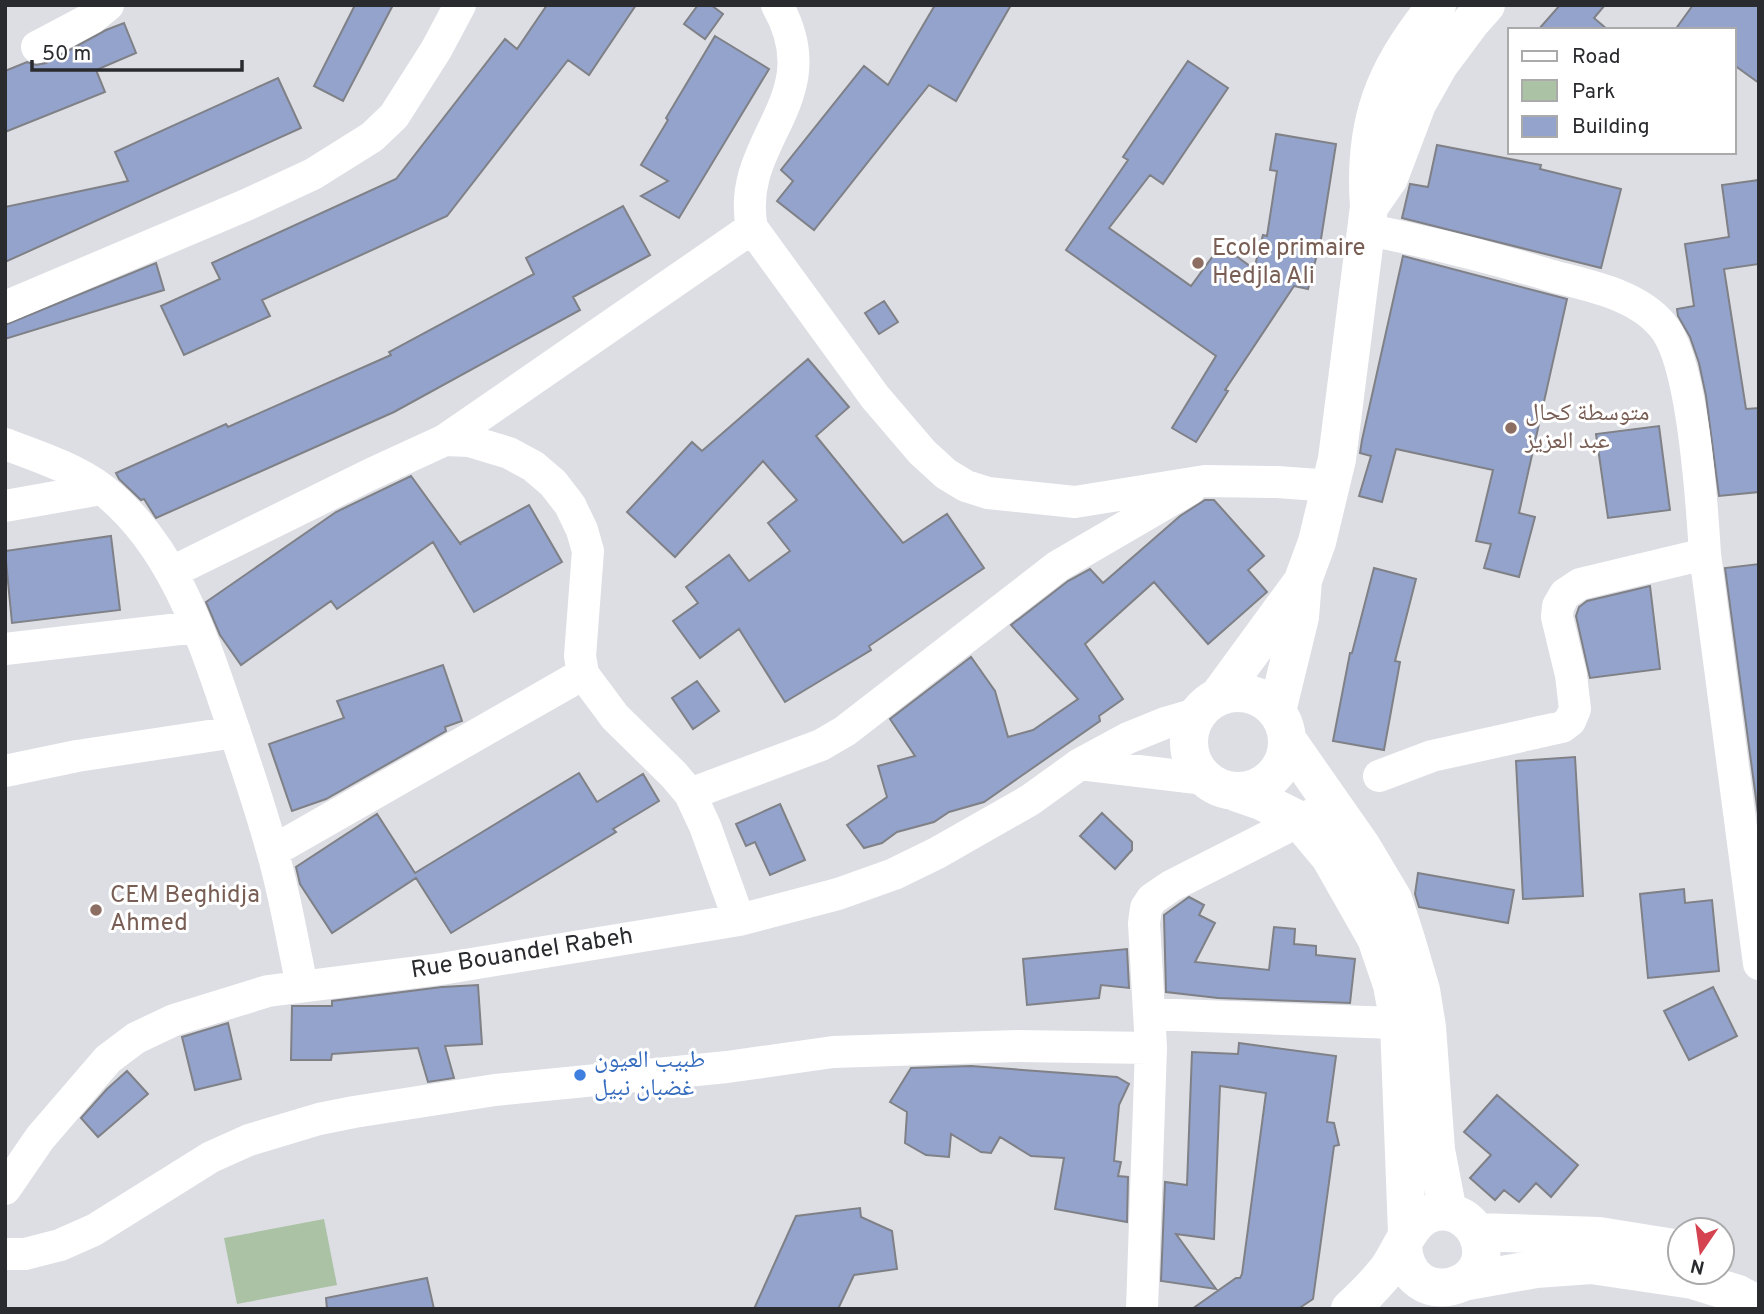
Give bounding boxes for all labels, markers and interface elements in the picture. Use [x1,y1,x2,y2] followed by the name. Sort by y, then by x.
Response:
[32,28,242,72] scale bar
[1508,28,1736,154] legend
[42,41,91,68] text: 50 m
[1572,44,1621,71] text: Road
[1572,79,1615,106] text: Park
[1572,114,1650,141] text: Building
[1212,234,1366,292] place label: Ecole primaire Hedjla Ali
[1190,255,1206,271] marker: Ecole primaire Hedjla Ali
[1524,399,1650,457] place label: متوسطة كحال عبد العزيز
[1503,420,1519,436] marker: متوسطة كحال عبد العزيز
[110,881,260,939] place label: CEM Beghidja Ahmed
[88,902,104,918] marker: CEM Beghidja Ahmed
[409,922,635,986] street label: Rue Bouandel Rabeh
[594,1046,705,1104] place label: طبيب العيون غضبان نبيل
[572,1067,588,1083] marker: طبيب العيون غضبان نبيل
[1666,1216,1736,1286] north arrow
[1688,1252,1707,1279] text: N

